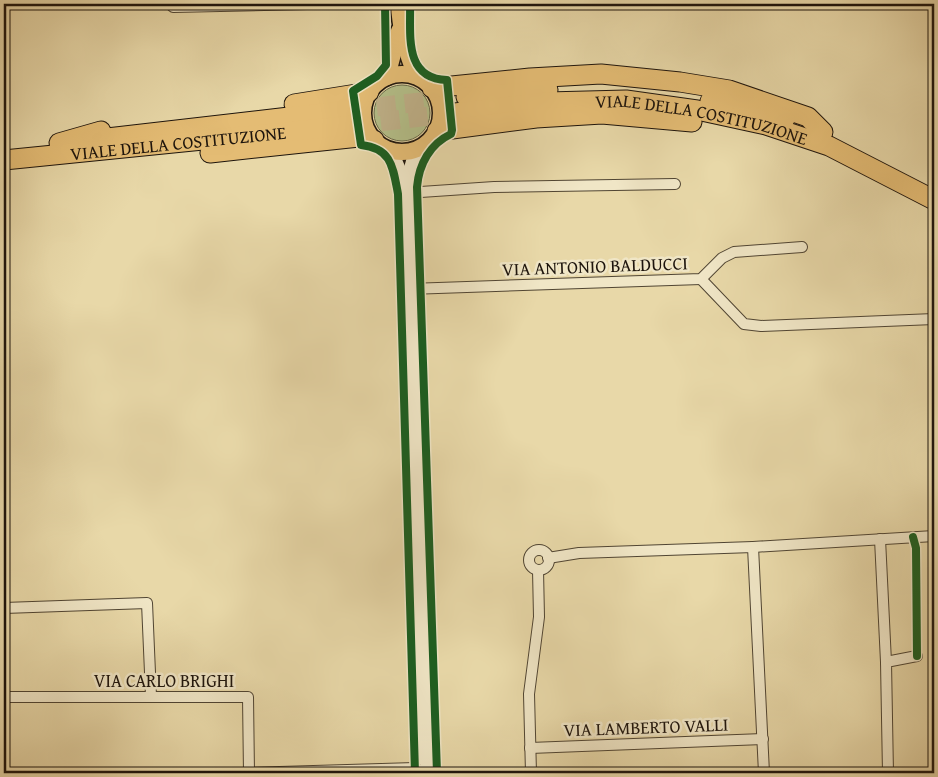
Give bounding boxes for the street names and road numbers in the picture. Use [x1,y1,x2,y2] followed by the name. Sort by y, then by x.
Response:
[595,86,811,152] street label: VIALE DELLA COSTITUZIONE
[69,118,287,167] street label: VIALE DELLA COSTITUZIONE
[502,249,688,283] street label: VIA ANTONIO BALDUCCI
[94,667,234,694] street label: VIA CARLO BRIGHI
[563,711,729,743] street label: VIA LAMBERTO VALLI

